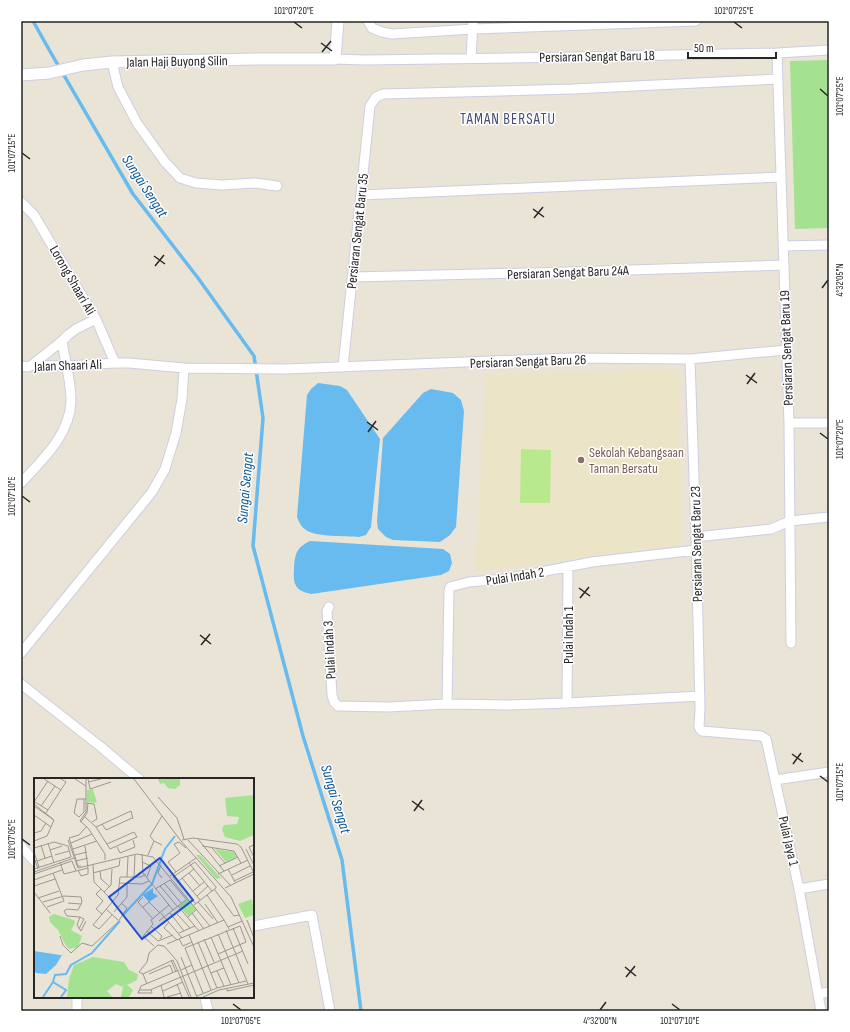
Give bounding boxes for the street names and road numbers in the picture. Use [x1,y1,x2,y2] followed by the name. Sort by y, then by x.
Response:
[539,47,655,66] street label: Persiaran Sengat Baru 18
[125,52,228,71] street label: Jalan Haji Buyong Silin
[343,172,372,290] street label: Persiaran Sengat Baru 35
[46,242,99,318] street label: Lorong Shaari Ali
[507,262,630,283] street label: Persiaran Sengat Baru 24A
[776,290,797,406] street label: Persiaran Sengat Baru 19
[470,351,586,372] street label: Persiaran Sengat Baru 26
[33,356,102,375] street label: Jalan Shaari Ali
[687,486,706,602] street label: Persiaran Sengat Baru 23
[485,563,546,589] street label: Pulai Indah 2
[560,606,577,664] street label: Pulai Indah 1
[319,620,340,680] street label: Pulai Indah 3
[775,815,802,868] street label: Pulai Jaya 1

